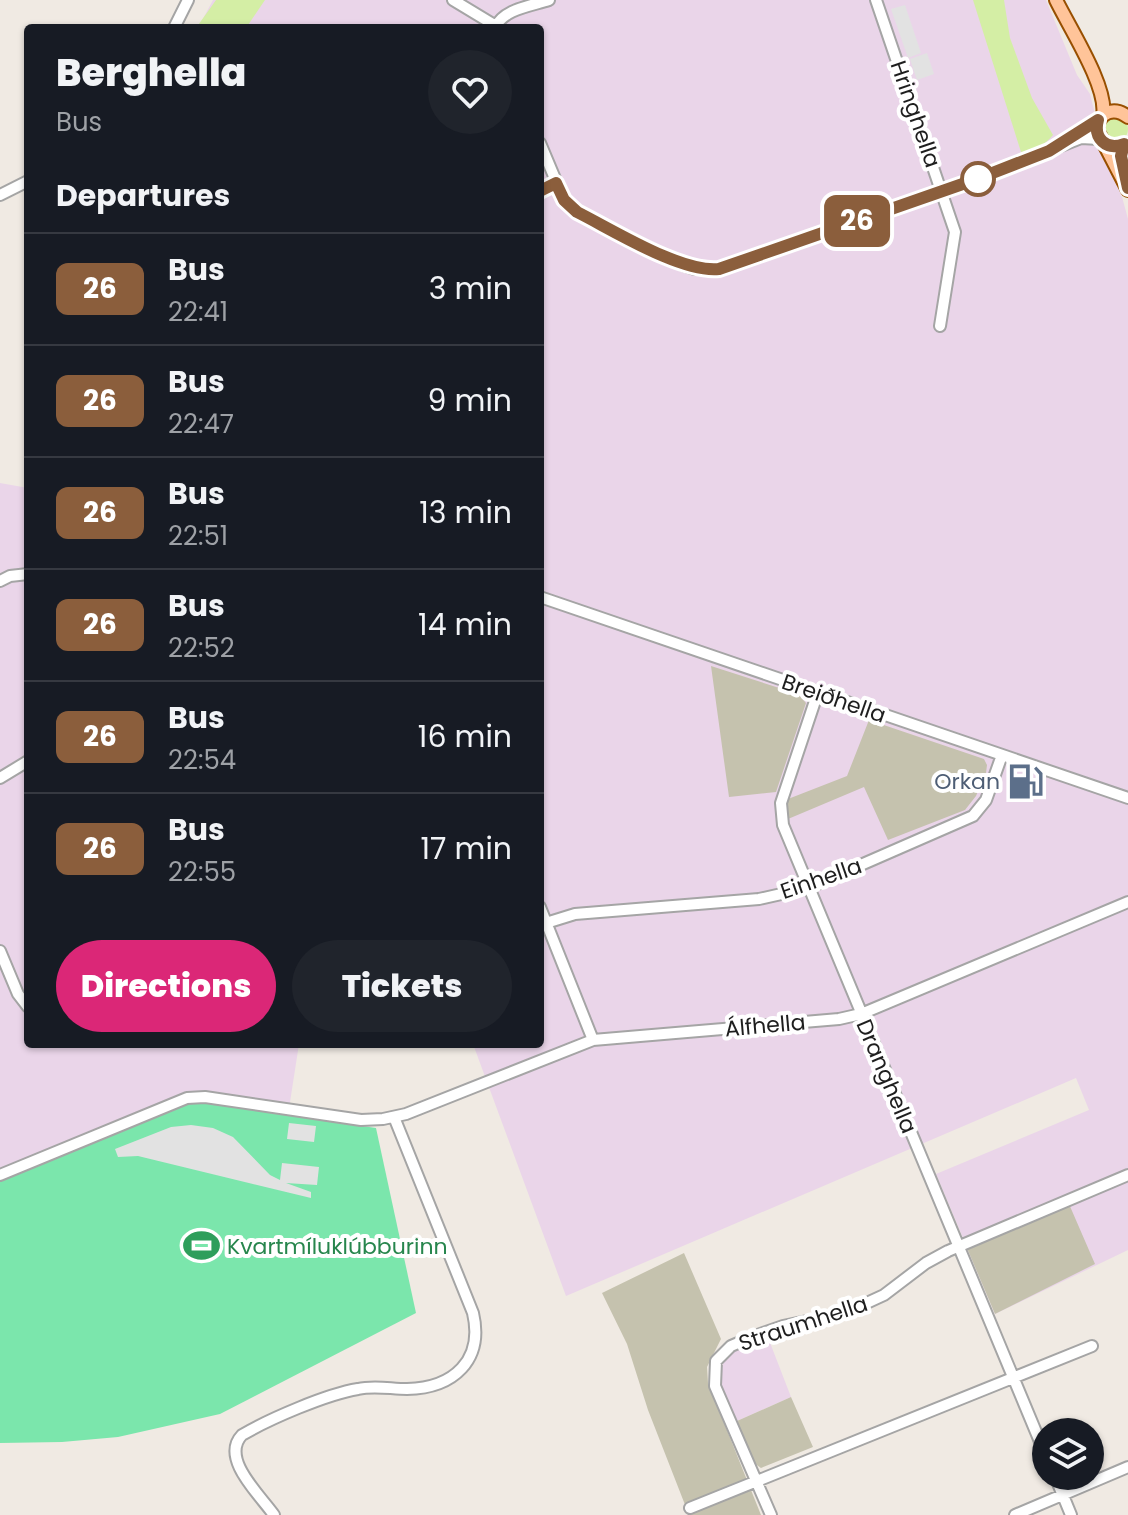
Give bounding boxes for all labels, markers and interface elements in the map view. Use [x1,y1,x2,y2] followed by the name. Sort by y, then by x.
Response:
[56,46,246,99] text: Berghella
[428,50,512,134] button: heart
[883,57,948,172] street label: Hringhella
[56,104,102,140] text: Bus
[961,162,995,196] unlabelled marker
[56,174,230,217] text: Departures
[821,195,893,247] line badge: 26
[840,201,874,240] text: 26
[168,248,225,291] text: Bus
[429,267,512,310] text: 3 min
[83,269,117,308] text: 26
[168,294,228,330] text: 22:41
[168,360,225,403] text: Bus
[428,379,512,422] text: 9 min
[83,381,117,420] text: 26
[168,406,234,442] text: 22:47
[168,472,225,515] text: Bus
[419,491,512,534] text: 13 min
[83,493,117,532] text: 26
[168,518,228,554] text: 22:51
[168,584,225,627] text: Bus
[418,603,512,646] text: 14 min
[83,605,117,644] text: 26
[168,630,235,666] text: 22:52
[778,666,890,731] street label: Breiðhella
[168,696,225,739] text: Bus
[418,715,512,758] text: 16 min
[83,717,117,756] text: 26
[168,742,236,778] text: 22:54
[1007,762,1045,800] fuel station icon: Orkan
[934,766,1000,797] place label: Orkan
[168,808,225,851] text: Bus
[421,827,512,870] text: 17 min
[83,829,117,868] text: 26
[776,850,866,907] street label: Einhella
[168,854,236,890] text: 22:55
[56,940,276,1032] button: Directions
[292,940,512,1032] button: Tickets
[723,1007,807,1044] street label: Álfhella
[849,1014,924,1138] street label: Dranghella
[182,1227,220,1265] sports icon: Kvartmíluklúbburinn
[227,1231,448,1262] place label: Kvartmíluklúbburinn
[735,1288,872,1359] street label: Straumhella
[1032,1418,1104,1490] map controls
[1032,1418,1104,1490] button: layers

